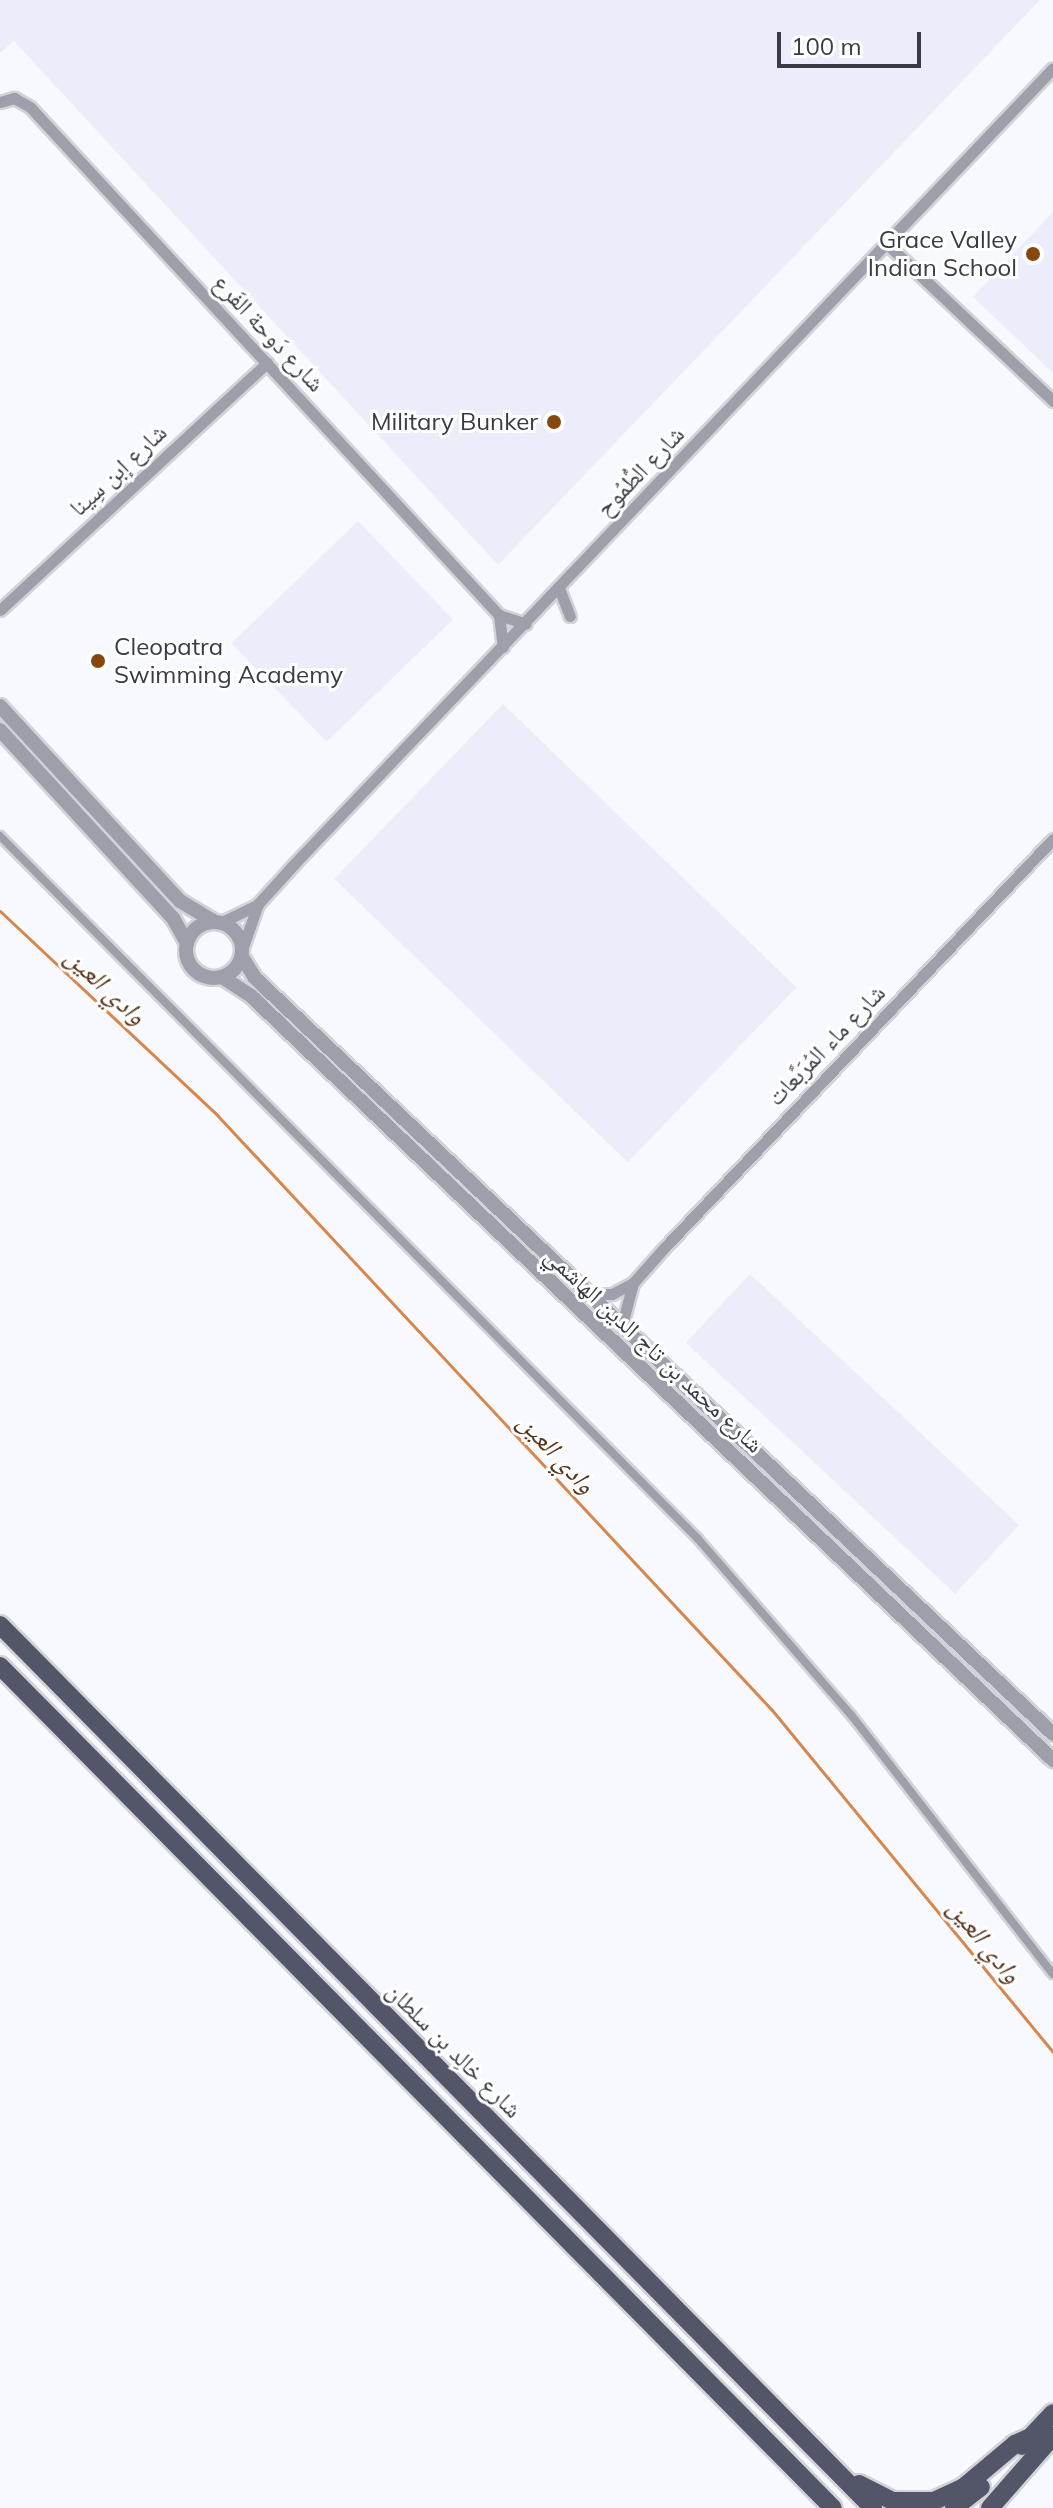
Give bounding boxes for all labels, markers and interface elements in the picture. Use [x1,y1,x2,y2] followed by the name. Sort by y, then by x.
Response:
[781,16,925,66] scale bar
[791,31,862,61] text: 100 m
[868,226,1017,282] place label: Grace Valley Indian School
[1024,245,1042,263] marker: Grace Valley Indian School
[207,268,331,398] street label: شارع دَوحة الفَرع
[371,408,538,436] place label: Military Bunker
[545,413,563,431] marker: Military Bunker
[64,418,172,522] street label: شارع إبن سِينا
[590,420,690,522] street label: شارع الطُّمُوح
[114,633,343,689] place label: Cleopatra Swimming Academy
[89,652,107,670] marker: Cleopatra Swimming Academy
[59,941,153,1031] water label: وادي العين
[761,978,891,1112] street label: شارع ماء المُرَبَّعات
[539,1241,769,1459] street label: شارع محمد بن تاج الدين الهاشمي
[512,1406,602,1500] water label: وادي العين
[942,1893,1028,1989] water label: وادي العين
[380,1976,528,2124] street label: شارع خالِد بن سلطان

